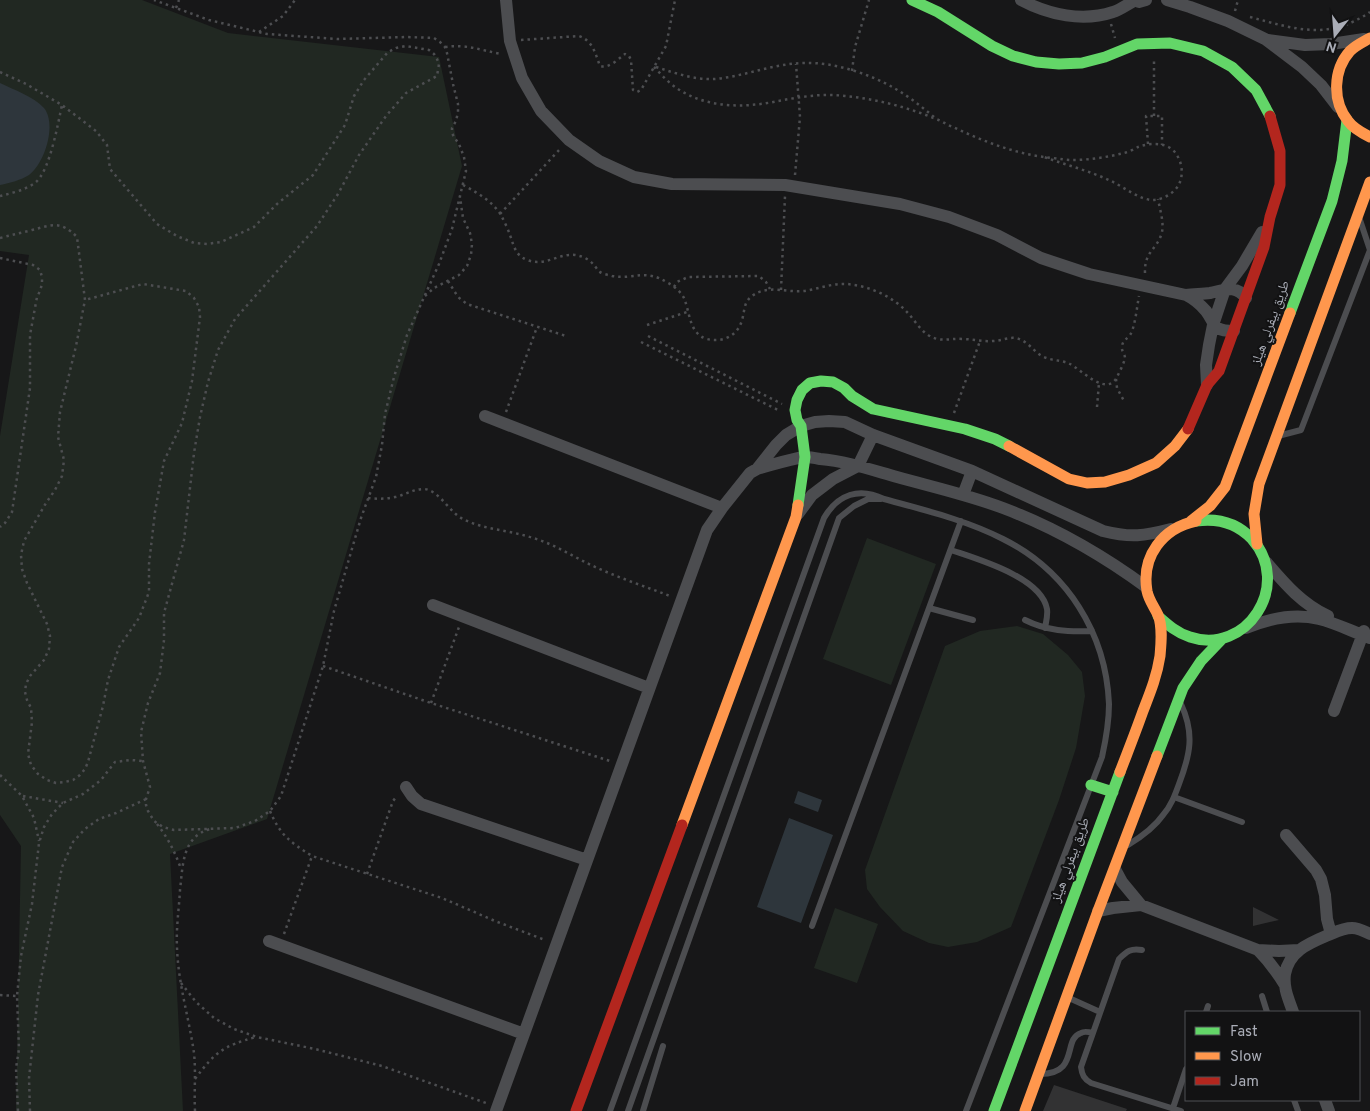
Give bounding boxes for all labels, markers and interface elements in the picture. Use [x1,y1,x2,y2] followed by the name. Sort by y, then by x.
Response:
[1310,10,1360,60] north arrow
[1324,36,1339,56] text: N
[1247,278,1296,369] street label: طريق بيفرلي هيلز
[1047,815,1096,906] street label: طريق بيفرلي هيلز
[1185,1011,1360,1101] legend
[1230,1023,1258,1042] text: Fast
[1230,1048,1262,1067] text: Slow
[1230,1073,1259,1092] text: Jam

